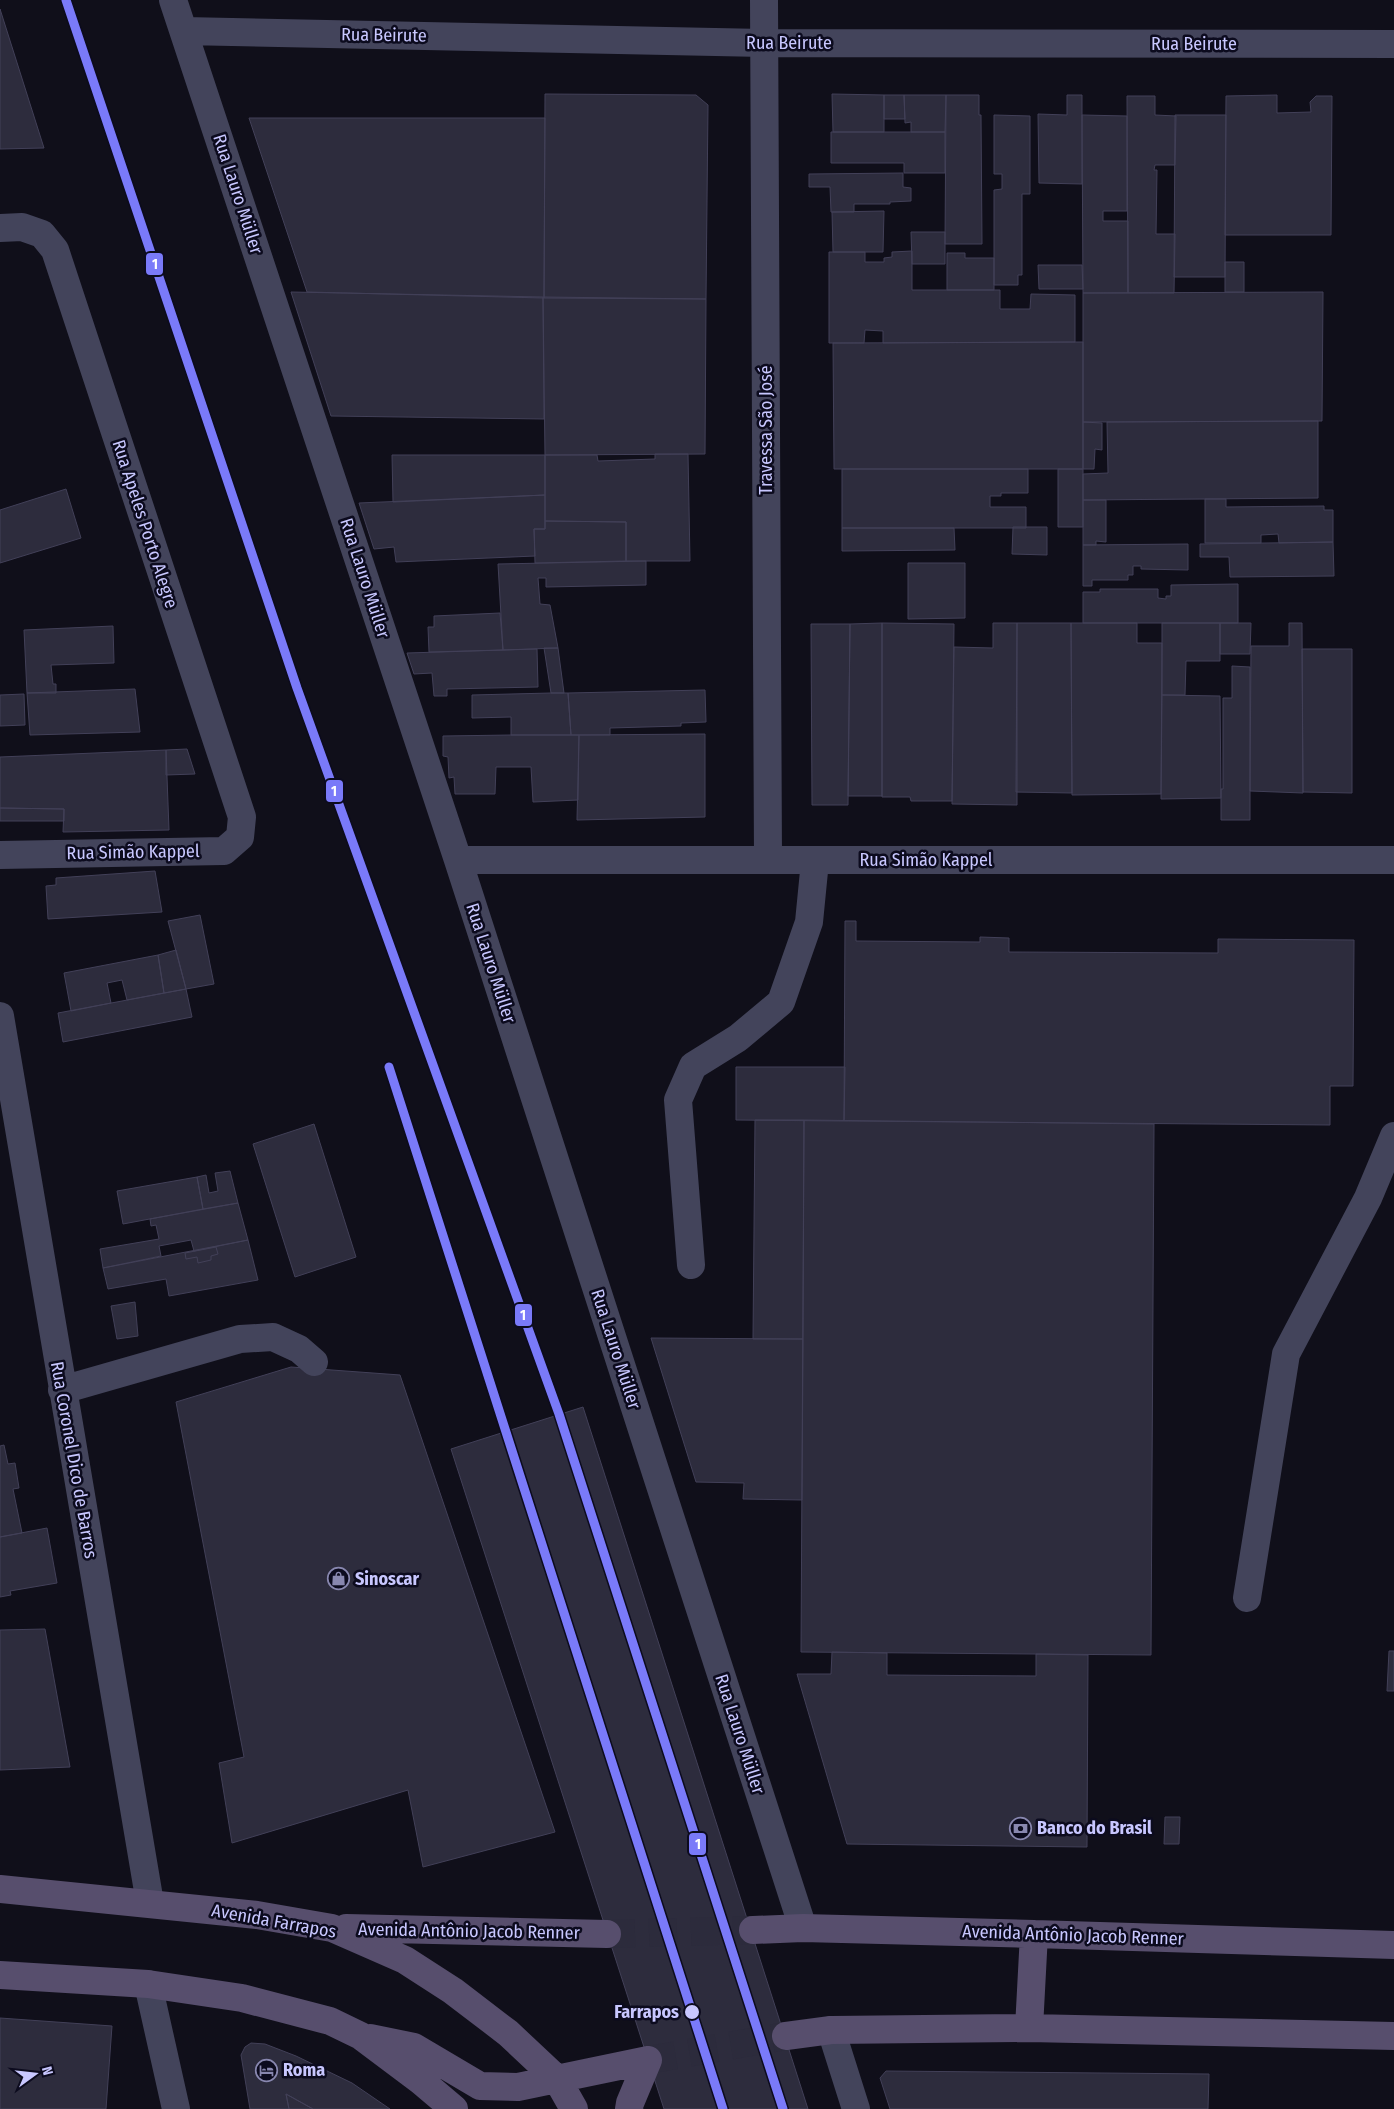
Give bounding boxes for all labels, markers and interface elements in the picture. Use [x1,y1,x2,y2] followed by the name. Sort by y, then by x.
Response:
[341,23,427,47] street label: Rua Beirute
[746,32,832,54] street label: Rua Beirute
[1151,33,1237,55] street label: Rua Beirute
[208,131,268,257] street label: Rua Lauro Müller
[145,252,164,276] line badge: 1
[152,256,158,273] text: 1
[755,365,777,495] street label: Travessa São José
[107,437,183,611] street label: Rua Apeles Porto Alegre
[335,515,395,641] street label: Rua Lauro Müller
[325,779,344,803] line badge: 1
[331,783,337,800] text: 1
[66,840,200,864] street label: Rua Simão Kappel
[859,849,993,871] street label: Rua Simão Kappel
[461,900,521,1026] street label: Rua Lauro Müller
[586,1286,646,1412] street label: Rua Lauro Müller
[514,1303,533,1327] line badge: 1
[520,1307,526,1324] text: 1
[46,1360,102,1561] street label: Rua Coronel Dico de Barros
[327,1567,351,1591] shop icon: Sinoscar
[355,1568,420,1590] place label: Sinoscar
[710,1671,770,1797] street label: Rua Lauro Müller
[1009,1816,1033,1840] bank icon: Banco do Brasil
[1037,1817,1152,1839] place label: Banco do Brasil
[688,1832,707,1856] line badge: 1
[695,1836,701,1853] text: 1
[210,1899,338,1943] street label: Avenida Farrapos
[358,1918,581,1944] street label: Avenida Antônio Jacob Renner
[962,1920,1185,1950] street label: Avenida Antônio Jacob Renner
[614,2001,679,2023] place label: Farrapos
[683,2003,701,2021] marker: Farrapos
[10,2049,60,2099] north arrow
[255,2058,279,2082] hotel icon: Roma
[283,2059,325,2081] place label: Roma
[38,2065,56,2077] text: N

